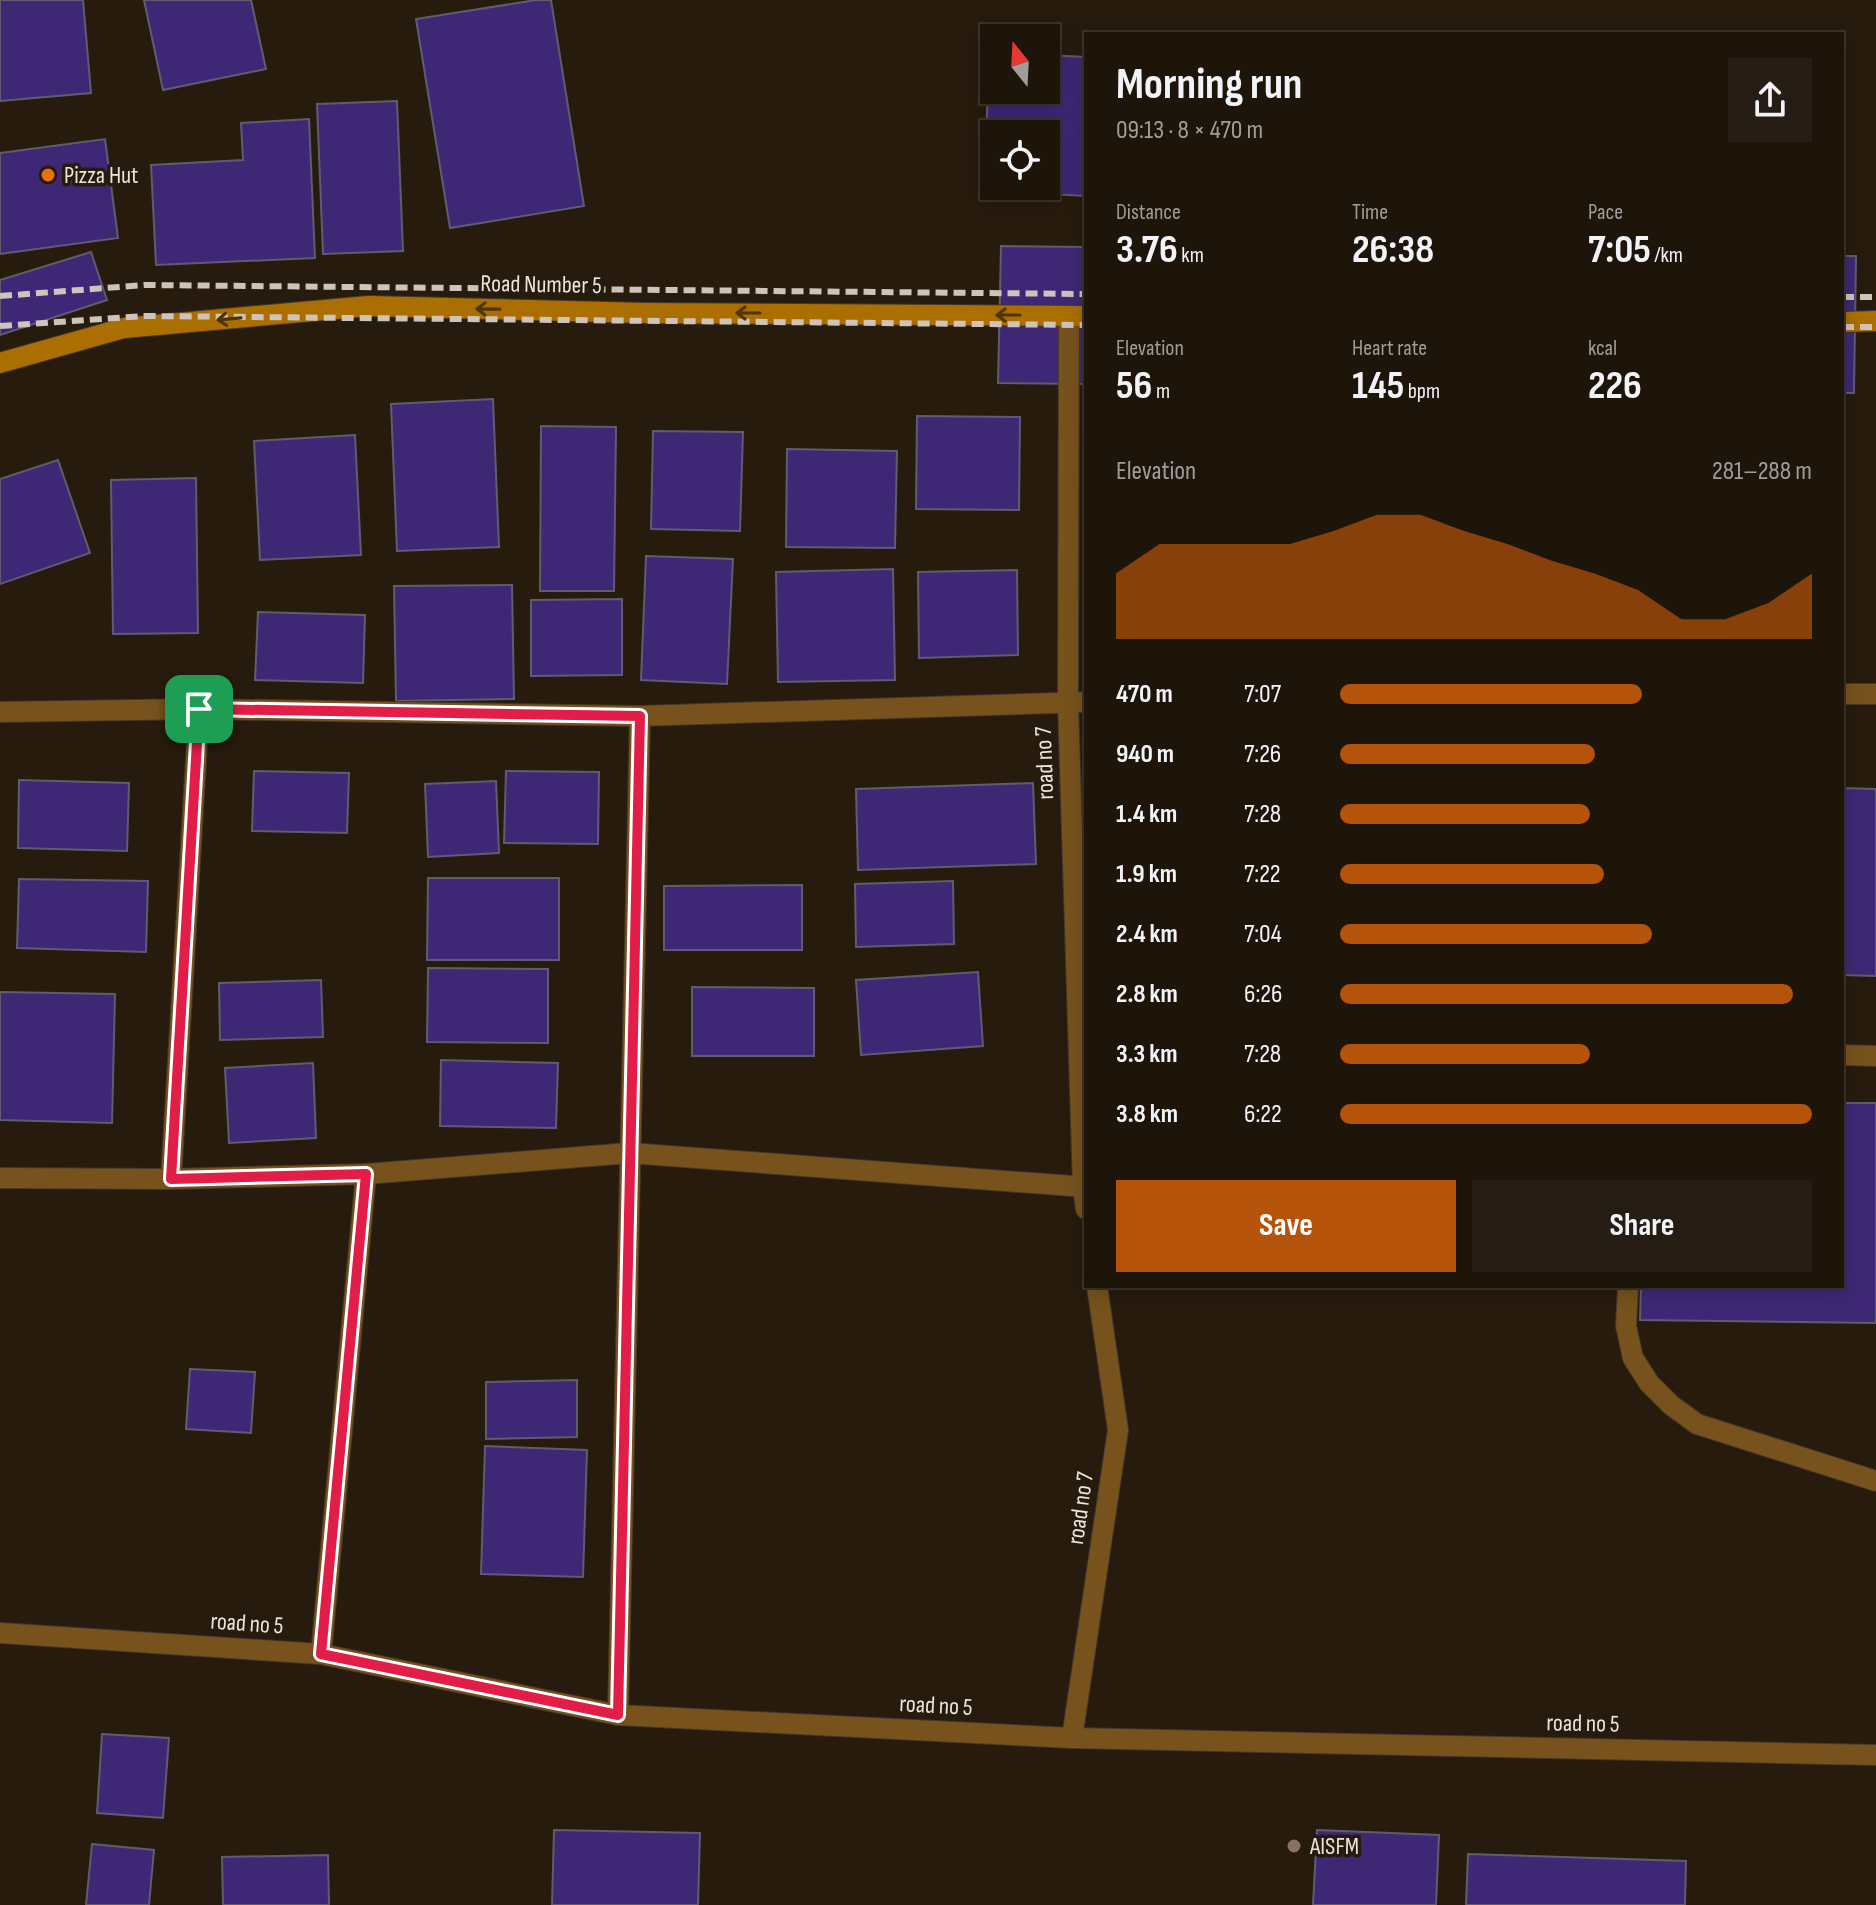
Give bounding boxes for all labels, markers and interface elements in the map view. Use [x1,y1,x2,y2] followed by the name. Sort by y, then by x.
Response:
[980,24,1060,104] north arrow
[980,24,1060,200] map controls
[1116,58,1302,111] text: Morning run
[1728,58,1812,142] button: share
[1116,115,1263,146] text: 09:13 · 8 × 470 m
[980,120,1060,200] button: locate
[64,161,138,190] place label: Pizza Hut
[39,166,57,184] marker: Pizza Hut
[1116,199,1181,226] text: Distance
[1352,199,1388,226] text: Time
[1588,199,1623,226] text: Pace
[1116,226,1178,274] text: 3.76
[1352,226,1434,274] text: 26:38
[1588,226,1651,274] text: 7:05
[1178,242,1204,269] text: km
[1651,242,1683,269] text: /km
[480,269,602,300] street label: Road Number 5
[475,301,502,317] one-way arrow
[735,305,762,321] one-way arrow
[995,307,1022,323] one-way arrow
[216,312,243,327] one-way arrow
[1116,335,1184,362] text: Elevation
[1352,335,1427,362] text: Heart rate
[1588,335,1617,362] text: kcal
[1116,362,1152,410] text: 56
[1352,362,1404,410] text: 145
[1588,362,1642,410] text: 226
[1152,378,1170,405] text: m
[1404,378,1440,405] text: bpm
[1116,456,1196,487] text: Elevation
[1712,456,1812,487] text: 281–288 m
[165,675,233,743] pin
[1116,679,1173,710] text: 470 m
[1244,679,1281,710] text: 7:07
[177,687,221,731] icon: arrive
[1029,726,1060,800] street label: road no 7
[1116,739,1174,770] text: 940 m
[1244,739,1281,770] text: 7:26
[1116,799,1177,830] text: 1.4 km
[1244,799,1281,830] text: 7:28
[1116,859,1177,890] text: 1.9 km
[1244,859,1281,890] text: 7:22
[1116,919,1178,950] text: 2.4 km
[1244,919,1282,950] text: 7:04
[1116,979,1178,1010] text: 2.8 km
[1244,979,1282,1010] text: 6:26
[1116,1039,1178,1070] text: 3.3 km
[1244,1039,1281,1070] text: 7:28
[1116,1099,1178,1130] text: 3.8 km
[1244,1099,1282,1130] text: 6:22
[1116,1180,1456,1272] button: Save
[1472,1180,1812,1272] button: Share
[1061,1469,1100,1546] street label: road no 7
[209,1606,284,1641] street label: road no 5
[899,1689,973,1722] street label: road no 5
[1546,1708,1620,1739] street label: road no 5
[1309,1832,1359,1861] place label: AISFM
[1285,1837,1303,1855] marker: AISFM

